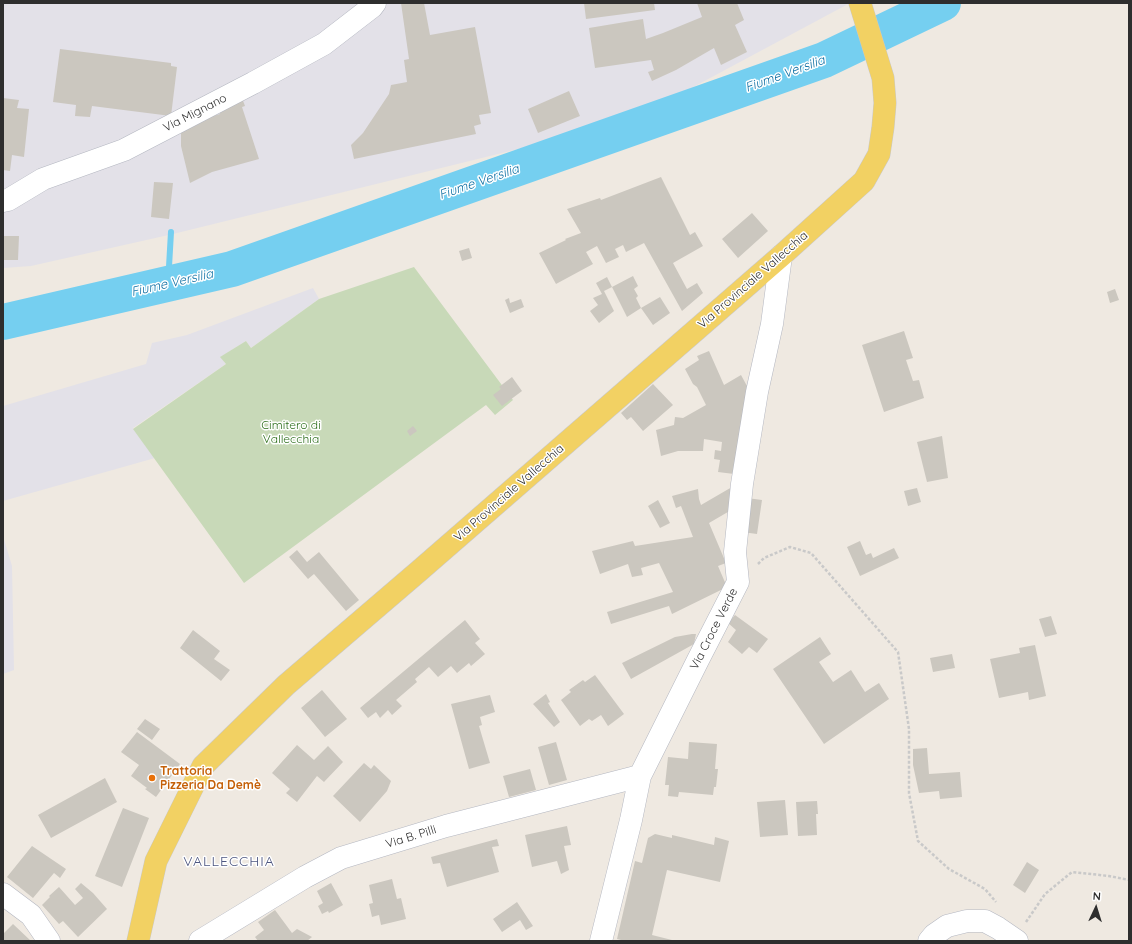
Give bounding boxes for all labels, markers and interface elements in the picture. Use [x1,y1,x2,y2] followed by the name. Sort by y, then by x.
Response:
[743,52,827,96] water label: Fiume Versilia
[161,91,229,135] street label: Via Mignano
[437,161,521,203] water label: Fiume Versilia
[695,228,811,332] street label: Via Provinciale Vallecchia
[130,266,214,300] water label: Fiume Versilia
[261,418,321,446] park label: Cimitero di Vallecchia
[451,441,567,545] street label: Via Provinciale Vallecchia
[687,586,741,672] street label: Via Croce Verde
[160,764,261,792] place label: Trattoria Pizzeria Da Demè
[147,773,157,783] marker: Trattoria Pizzeria Da Demè
[384,822,438,852] street label: Via B. Pilli
[183,854,275,870] district label: VALLECCHIA
[1076,888,1116,928] north arrow
[1092,889,1101,903] text: N

